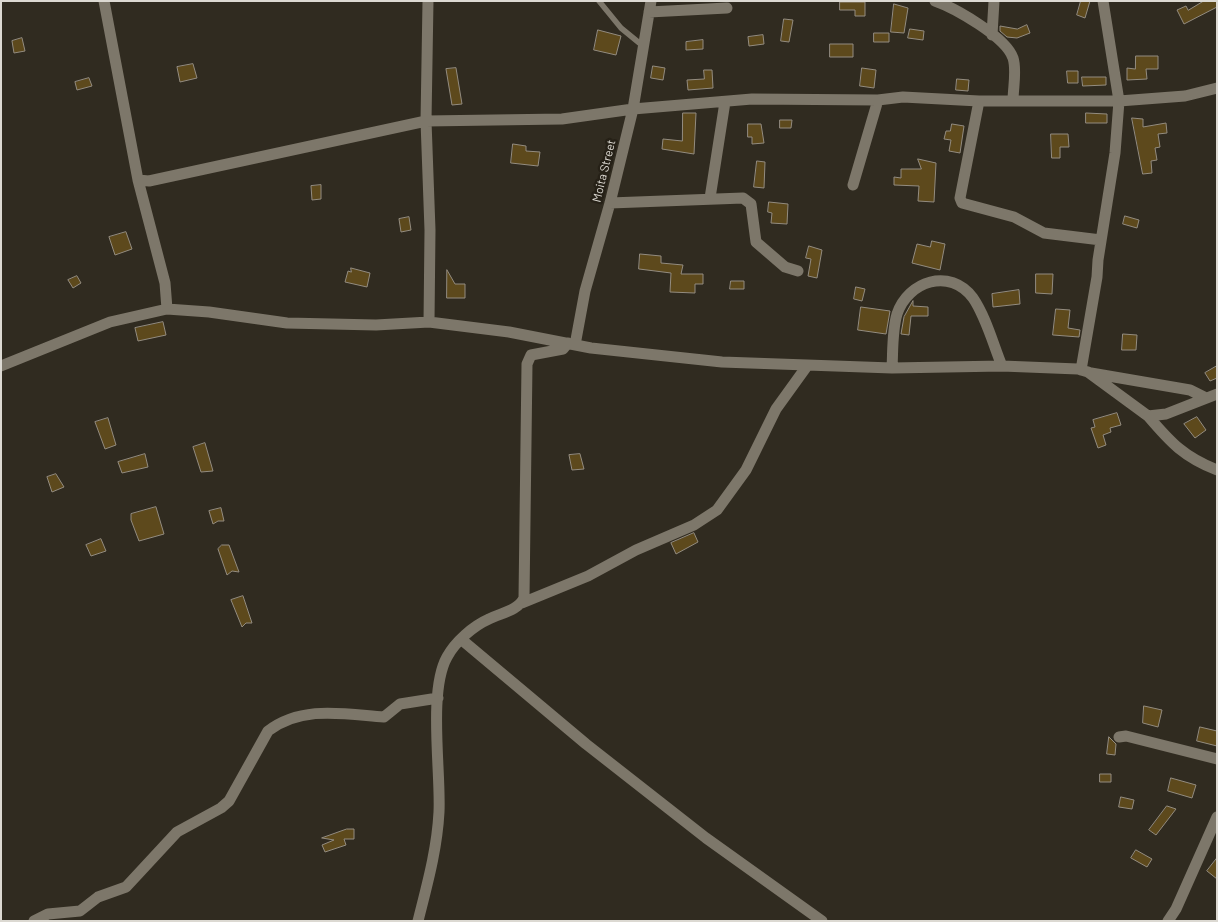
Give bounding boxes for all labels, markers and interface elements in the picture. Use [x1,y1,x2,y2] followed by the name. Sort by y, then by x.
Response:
[589,138,619,204] street label: Moita Street

